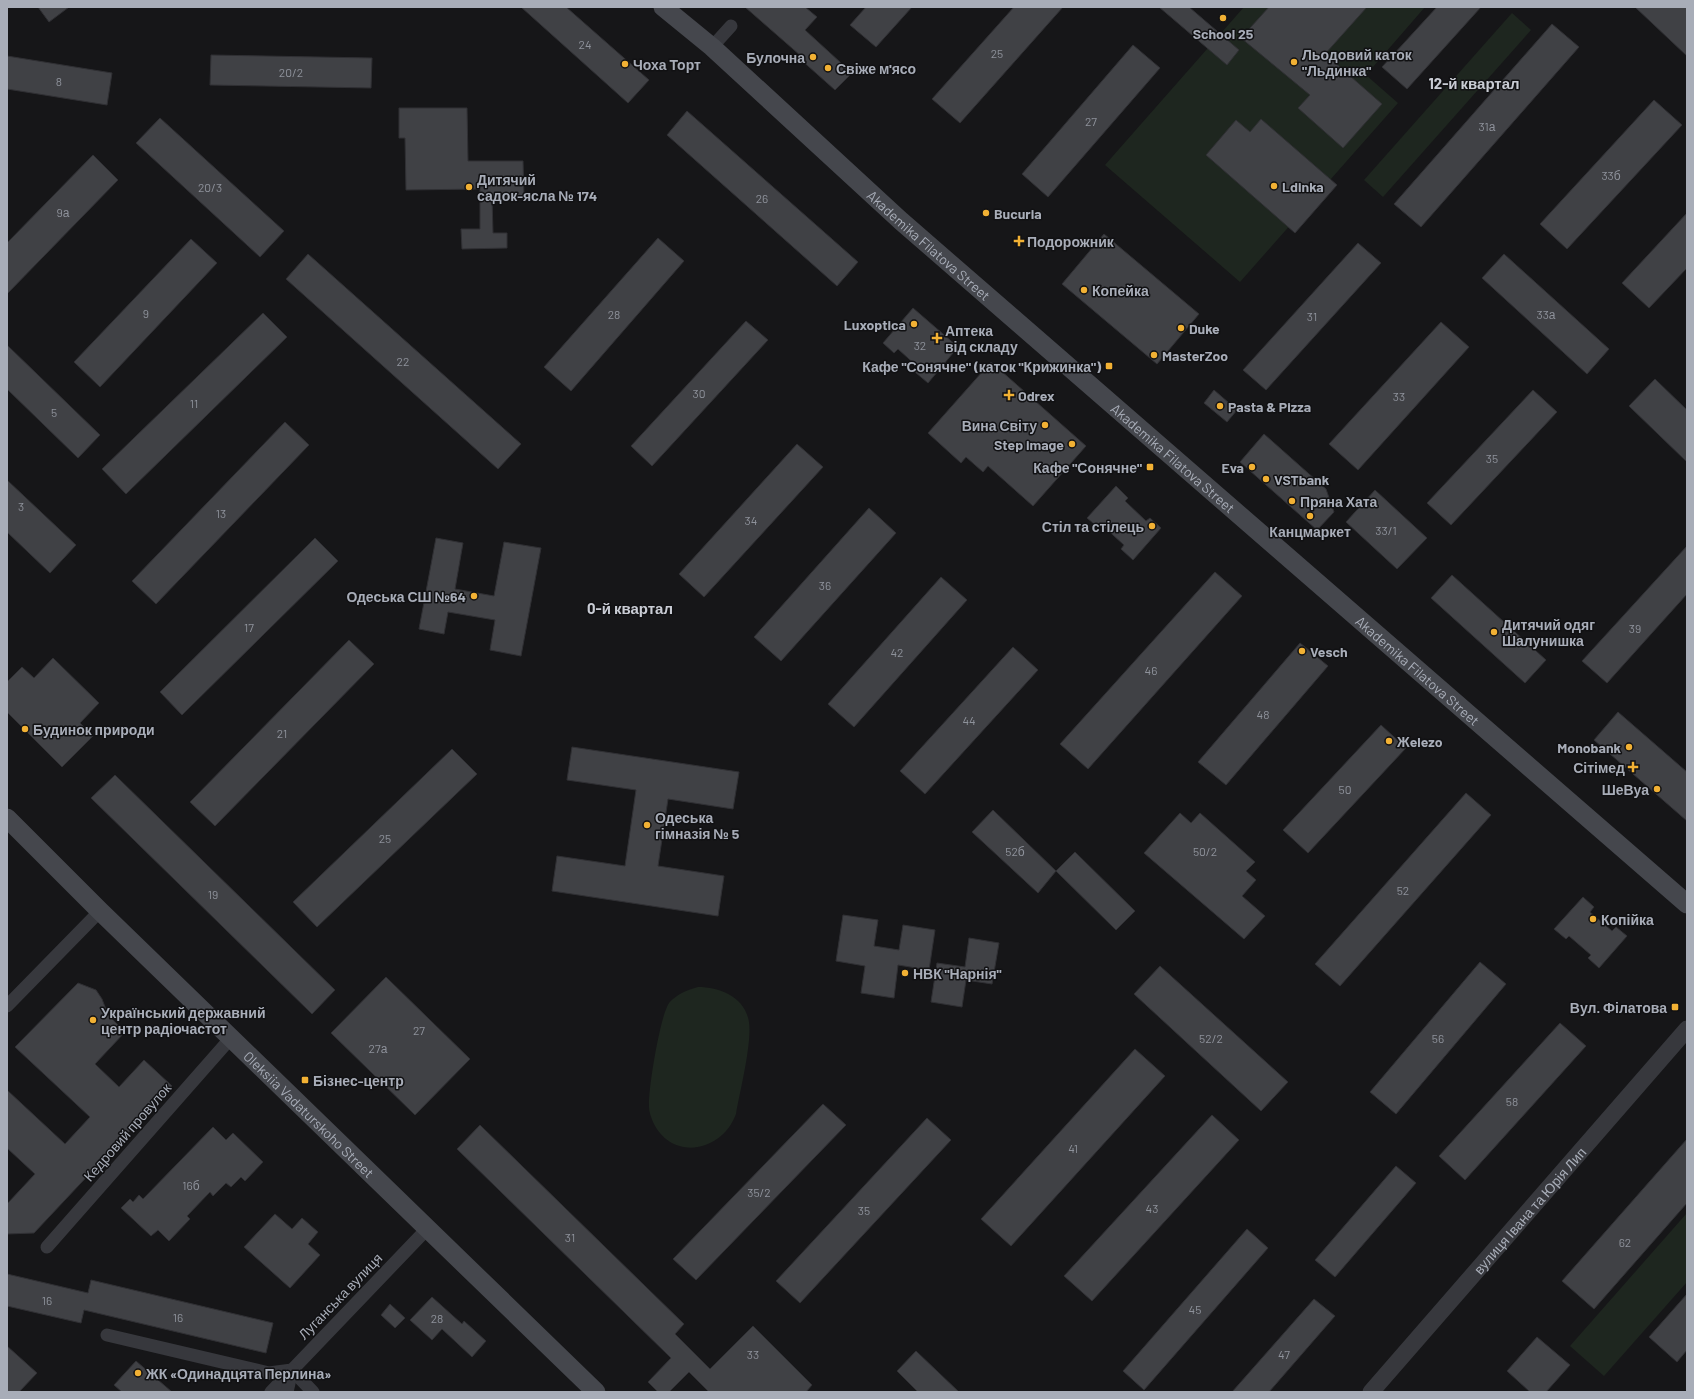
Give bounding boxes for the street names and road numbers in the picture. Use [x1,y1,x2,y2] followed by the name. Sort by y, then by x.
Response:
[864,186,994,304] street label: Akademika Filatova Street
[1108,399,1239,516] street label: Akademika Filatova Street
[1353,612,1483,729] street label: Akademika Filatova Street
[241,1047,378,1181] street label: Oleksiia Vadaturskoho Street
[80,1079,175,1185] street label: Кедровий провулок
[1469,1143,1589,1277] street label: вулиця Івана та Юрія Лип
[295,1249,385,1343] street label: Луганська вулиця

